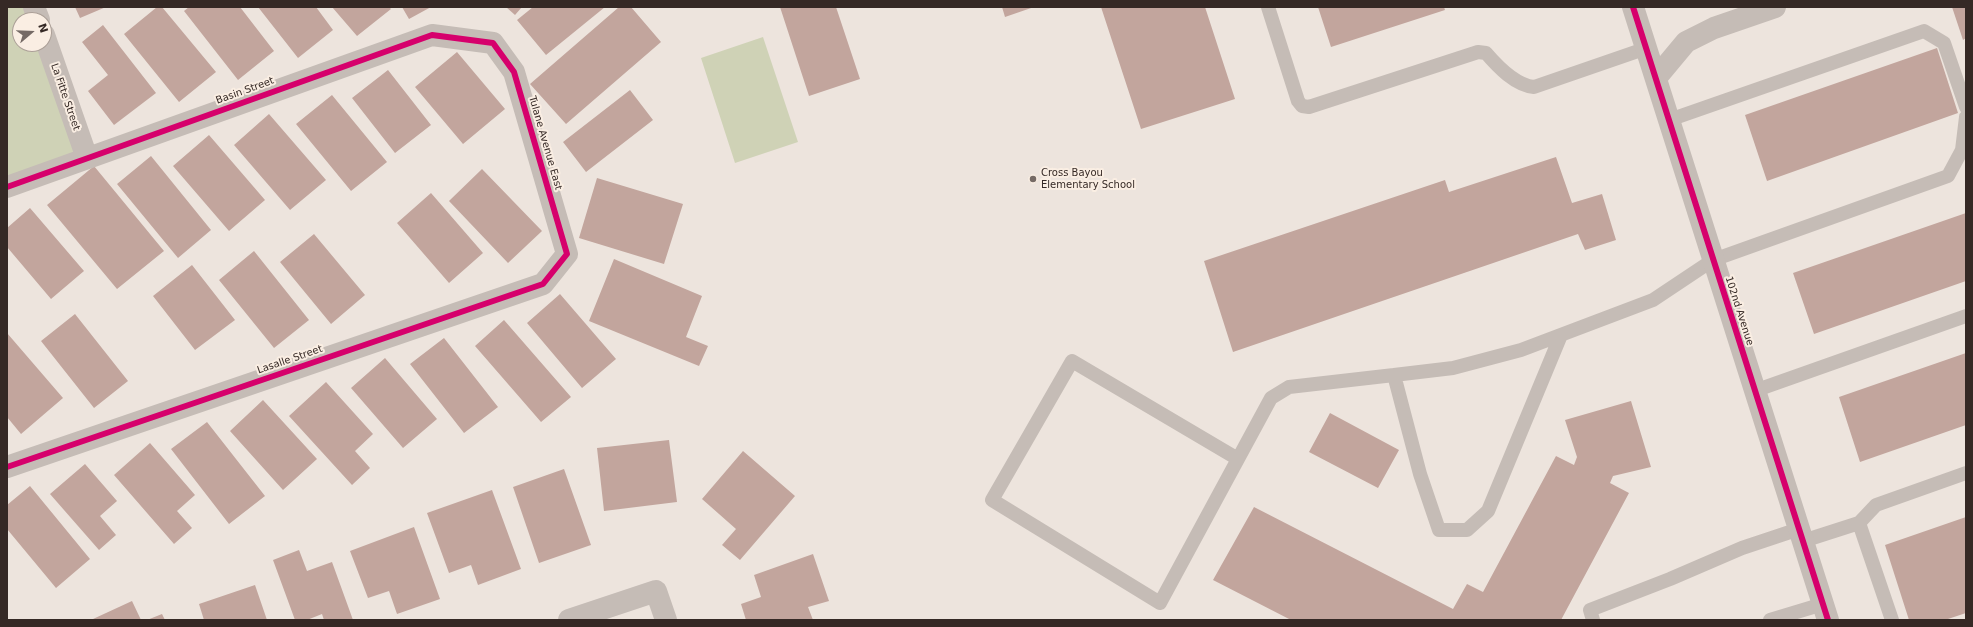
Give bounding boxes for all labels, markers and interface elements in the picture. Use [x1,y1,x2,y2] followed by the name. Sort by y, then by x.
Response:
[12,12,52,52] north arrow
[35,22,51,35] text: N
[48,62,82,132] street label: La Fitte Street
[214,75,276,107] street label: Basin Street
[526,95,564,191] street label: Tulane Avenue East
[1041,167,1135,190] place label: Cross Bayou Elementary School
[1028,174,1038,184] marker: Cross Bayou Elementary School
[1722,275,1756,347] street label: 102nd Avenue
[256,343,324,377] street label: Lasalle Street

